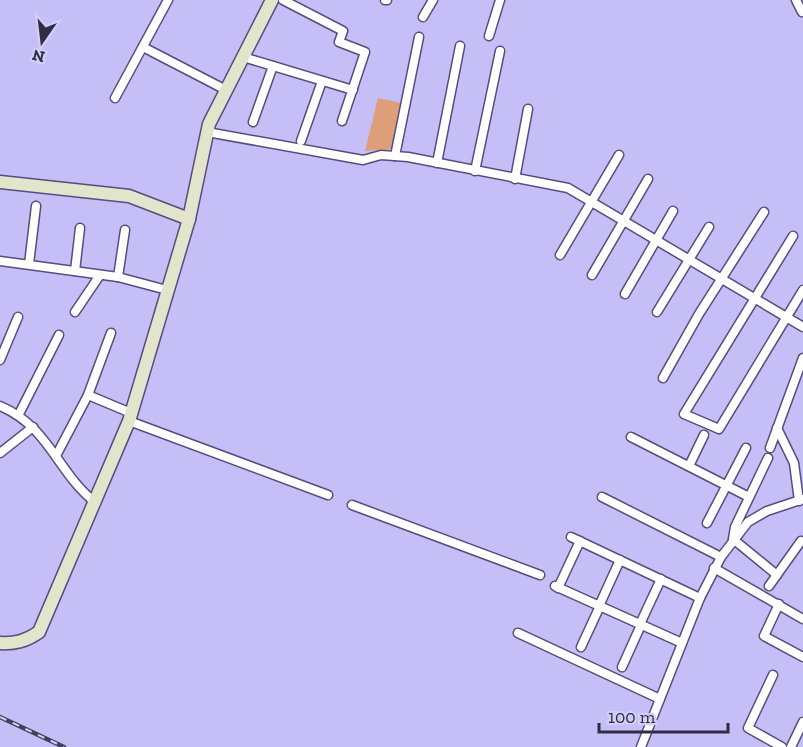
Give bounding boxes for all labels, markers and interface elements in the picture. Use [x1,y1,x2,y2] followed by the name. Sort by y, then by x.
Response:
[12,12,72,72] north arrow
[30,45,47,67] text: N
[599,696,728,734] scale bar
[608,706,656,728] text: 100 m

